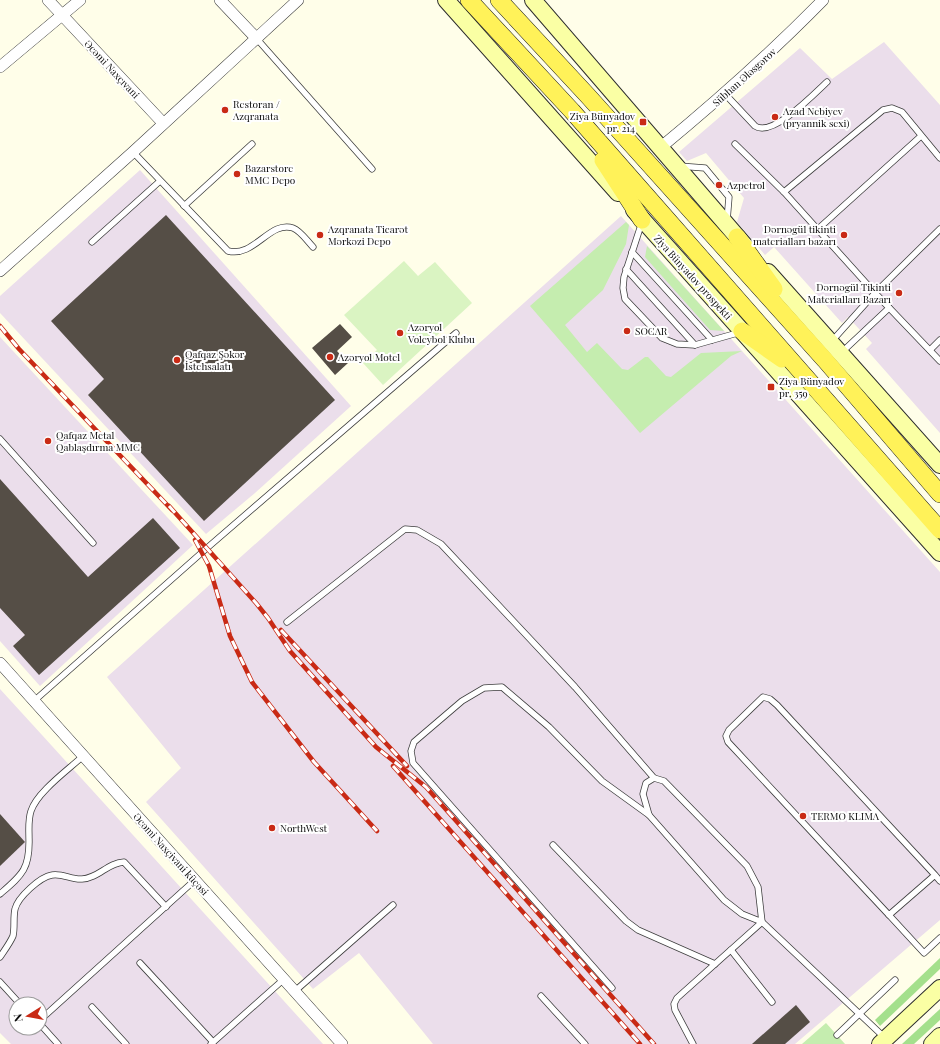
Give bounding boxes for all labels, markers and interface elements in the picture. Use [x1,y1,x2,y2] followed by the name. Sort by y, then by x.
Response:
[81,37,143,101] street label: Əcəmi Naxçıvani
[709,45,779,109] street label: Sübhan Ələsgərov
[232,97,280,123] place label: Restoran / Azqranata
[782,104,849,130] place label: Azad Nebiyev (pryannik sexi)
[220,105,230,115] marker: Restoran / Azqranata
[570,109,635,135] place label: Ziya Bünyadov pr. 214
[770,112,780,122] marker: Azad Nebiyev (pryannik sexi)
[638,117,648,127] marker: Ziya Bünyadov pr. 214
[245,161,296,187] place label: Bazarstore MMC Depo
[232,169,242,179] marker: Bazarstore MMC Depo
[726,178,765,192] place label: Azpetrol
[714,180,724,190] marker: Azpetrol
[327,222,408,248] place label: Azqranata Ticarət Mərkəzi Depo
[753,222,836,248] place label: Dərnəgül tikinti materialları bazarı
[315,230,325,240] marker: Azqranata Ticarət Mərkəzi Depo
[839,230,849,240] marker: Dərnəgül tikinti materialları bazarı
[651,231,735,323] street label: Ziya Bünyadov prospekti
[808,280,891,306] place label: Dərnəgül Tikinti Materialları Bazarı
[894,288,904,298] marker: Dərnəgül Tikinti Materialları Bazarı
[407,320,475,346] place label: Azəryol Voleybol Klubu
[635,324,668,338] place label: SOCAR
[622,326,632,336] marker: SOCAR
[395,328,405,338] marker: Azəryol Voleybol Klubu
[185,347,245,373] place label: Qafqaz Şəkər İstehsalatı
[337,350,400,364] place label: Azəryol Motel
[325,352,335,362] marker: Azəryol Motel
[172,355,182,365] marker: Qafqaz Şəkər İstehsalatı
[779,374,844,400] place label: Ziya Bünyadov pr. 359
[766,382,776,392] marker: Ziya Bünyadov pr. 359
[56,428,140,454] place label: Qafqaz Metal Qablaşdırma MMC
[43,436,53,446] marker: Qafqaz Metal Qablaşdırma MMC
[811,809,880,823] place label: TERMO KLIMA
[130,810,212,898] street label: Əcəmi Naxçivani küçəsi
[798,811,808,821] marker: TERMO KLIMA
[280,821,328,835] place label: NorthWest
[267,823,277,833] marker: NorthWest
[8,996,48,1036] north arrow
[10,1013,26,1023] text: N

